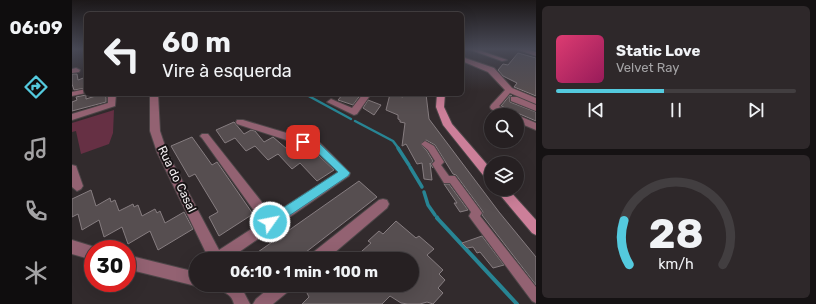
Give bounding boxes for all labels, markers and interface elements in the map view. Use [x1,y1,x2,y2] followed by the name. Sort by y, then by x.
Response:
[10,17,63,39] text: 06:09
[162,26,231,59] text: 60 m
[96,28,148,80] icon: left
[616,42,700,60] text: Static Love
[162,60,292,82] text: Vire à esquerda
[616,60,679,75] text: Velvet Ray
[22,73,50,101] icon: directions
[585,99,607,121] icon: previous
[665,99,687,121] icon: pause
[745,99,767,121] icon: next
[484,108,524,196] map controls
[484,108,524,148] button: search
[286,125,320,159] pin
[292,131,314,153] icon: arrive
[22,135,50,163] icon: music
[155,144,199,214] street label: Rua do Casal
[484,156,524,196] button: layers
[22,197,50,225] icon: phone
[249,201,291,243] position arrow
[648,208,704,257] text: 28
[84,240,136,292] speed limit sign: 30
[658,255,694,272] text: km/h
[22,259,50,287] icon: climate
[230,263,378,281] text: 06:10 · 1 min · 100 m

